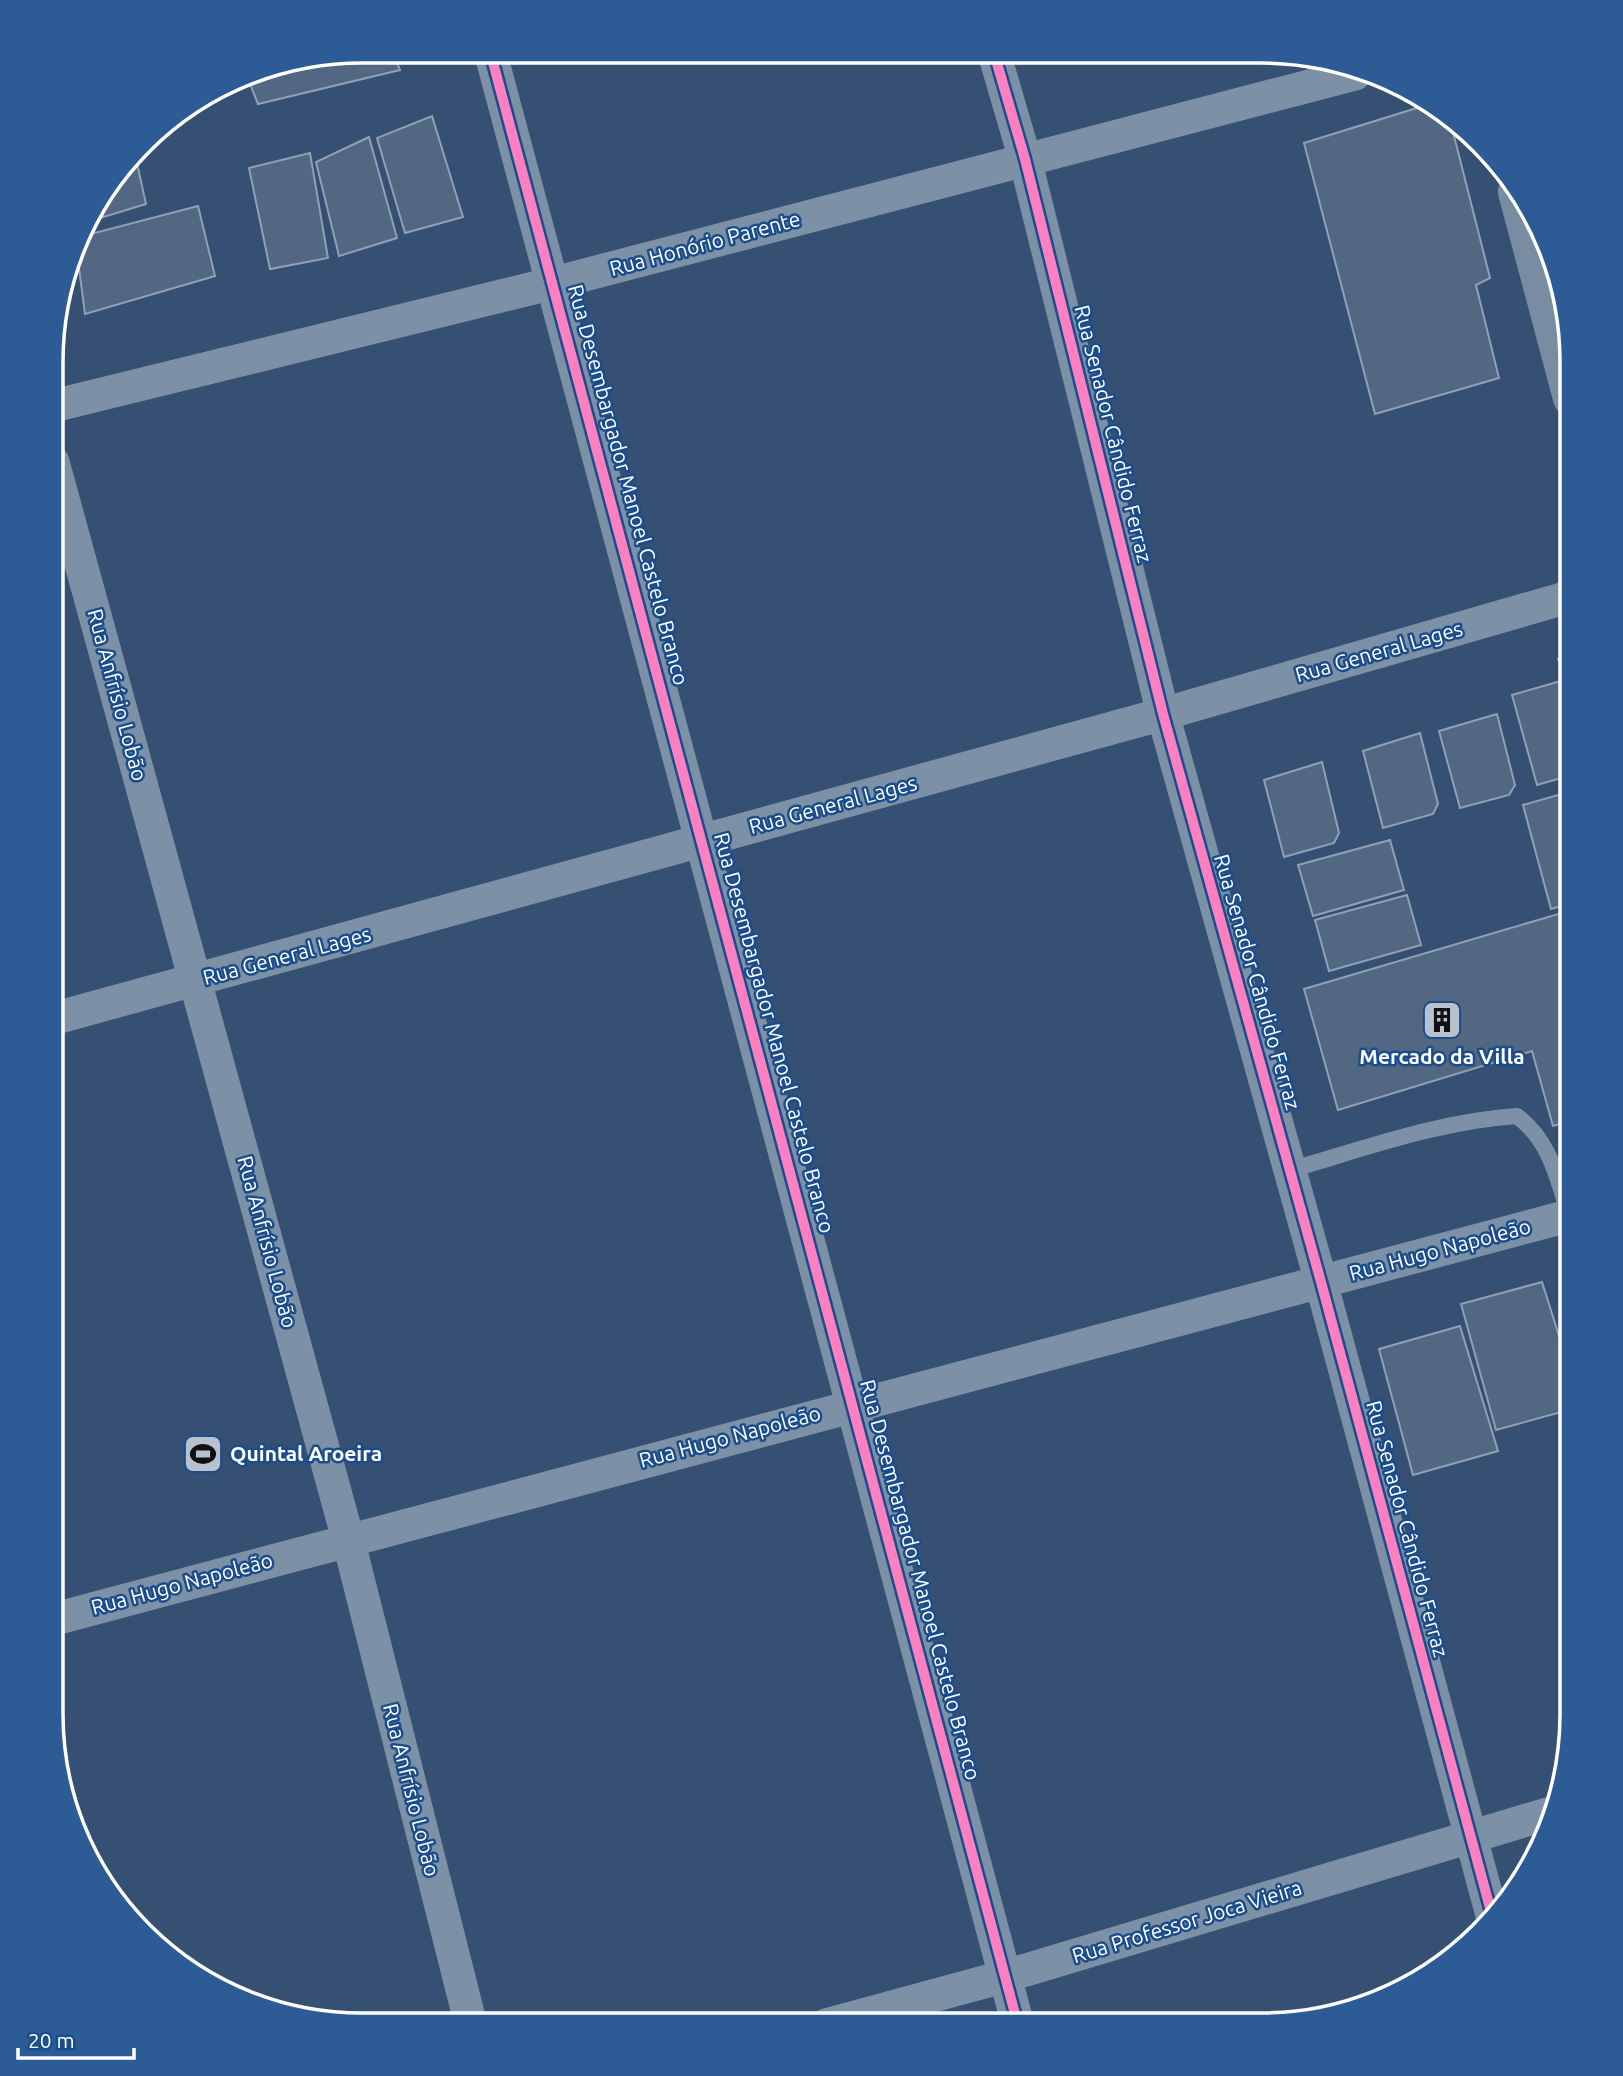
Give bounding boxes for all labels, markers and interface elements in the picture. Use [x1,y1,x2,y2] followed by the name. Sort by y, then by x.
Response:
[607,206,803,280] street label: Rua Honório Parente
[564,282,694,688] street label: Rua Desembargador Manoel Castelo Branco
[1070,302,1158,565] street label: Rua Senador Cândido Ferraz
[83,606,152,783] street label: Rua Anfrísio Lobão
[1292,616,1465,686] street label: Rua General Lages
[746,770,919,838] street label: Rua General Lages
[710,830,840,1236] street label: Rua Desembargador Manoel Castelo Branco
[1210,851,1306,1112] street label: Rua Senador Cândido Ferraz
[200,921,373,989] street label: Rua General Lages
[1421,999,1463,1041] building icon: Mercado da Villa
[1359,1044,1525,1068] place label: Mercado da Villa
[233,1153,302,1330] street label: Rua Anfrísio Lobão
[1346,1213,1533,1285] street label: Rua Hugo Napoleão
[856,1377,986,1783] street label: Rua Desembargador Manoel Castelo Branco
[1362,1398,1454,1660] street label: Rua Senador Cândido Ferraz
[636,1400,823,1472] street label: Rua Hugo Napoleão
[182,1433,224,1475] sports icon: Quintal Aroeira
[230,1441,382,1465] place label: Quintal Aroeira
[88,1547,275,1619] street label: Rua Hugo Napoleão
[379,1701,445,1879] street label: Rua Anfrísio Lobão
[1069,1875,1304,1967] street label: Rua Professor Joca Vieira
[18,2016,133,2060] scale bar
[28,2028,75,2052] text: 20 m

